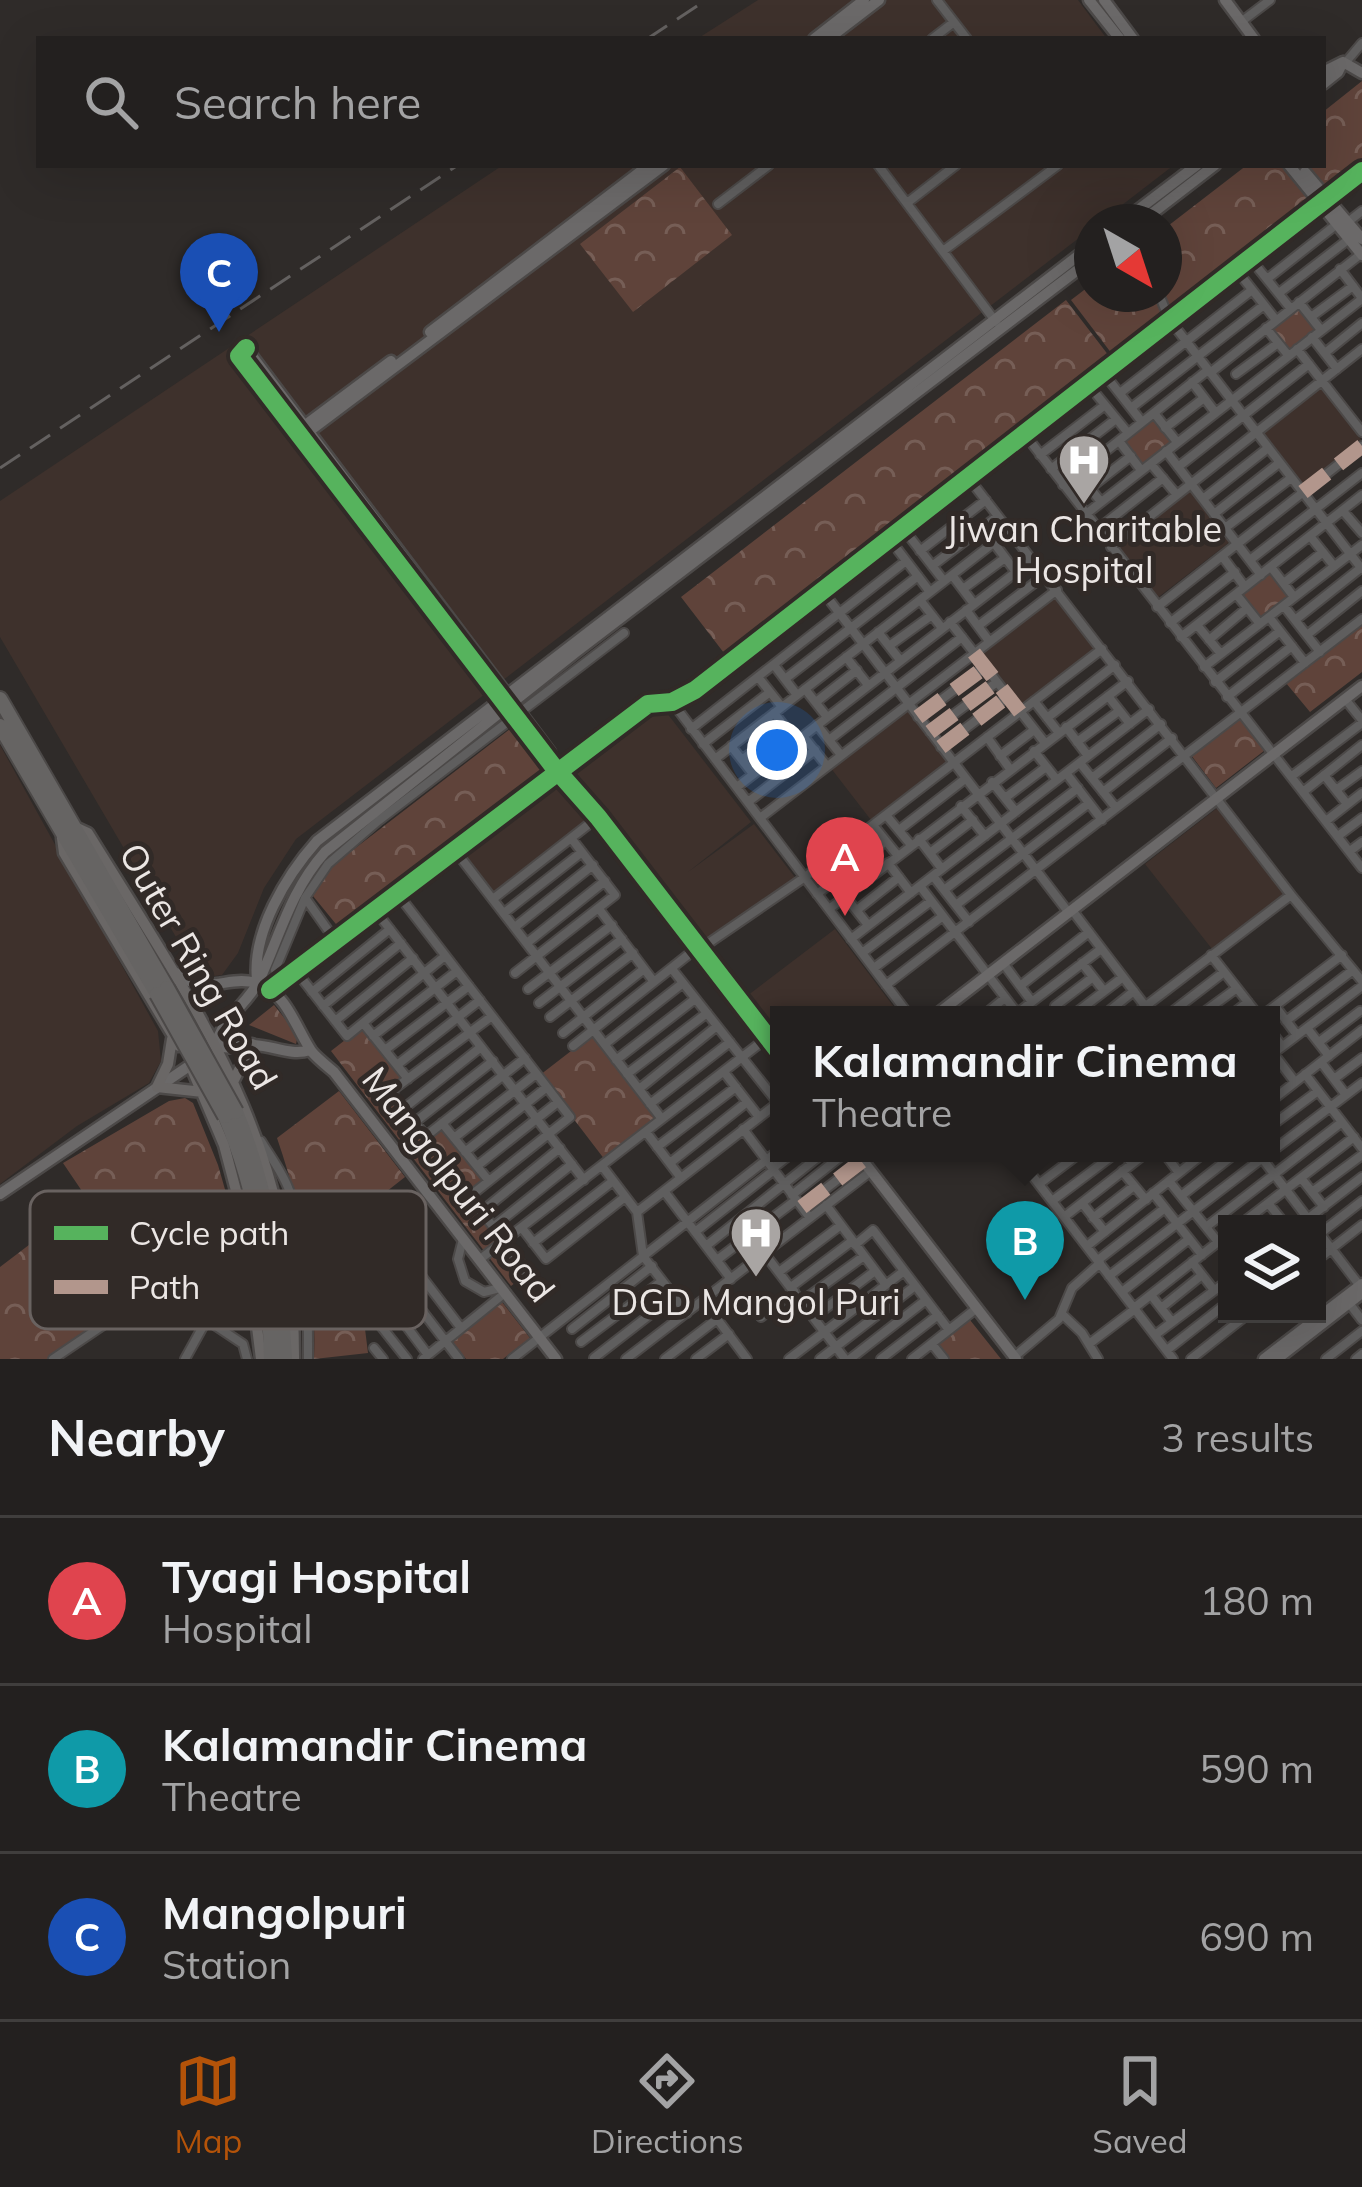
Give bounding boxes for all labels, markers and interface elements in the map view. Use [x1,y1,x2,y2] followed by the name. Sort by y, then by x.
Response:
[36,36,1326,168] search box
[78,69,144,135] icon: search
[174,74,421,130] text: Search here
[1074,204,1182,312] north arrow
[180,233,258,332] pin: C
[1056,432,1112,506] hospital icon: Jiwan Charitable Hospital
[946,506,1222,592] place label: Jiwan Charitable Hospital
[747,720,807,780] your location
[806,817,884,916] pin: A
[110,835,288,1097] street label: Outer Ring Road
[770,1006,1280,1162] popup
[812,1032,1238,1088] text: Kalamandir Cinema
[353,1057,565,1311] street label: Mangolpuri Road
[812,1088,952,1137] text: Theatre
[30,1191,426,1329] legend
[986,1201,1064,1300] pin: B
[728,1205,784,1279] hospital icon: DGD Mangol Puri
[129,1212,289,1253] text: Cycle path
[1218,1215,1326,1323] map controls
[1218,1215,1326,1323] button: layers
[129,1266,200,1307] text: Path
[612,1279,900,1324] place label: DGD Mangol Puri
[48,1405,225,1469] text: Nearby
[1161,1413,1314,1462] text: 3 results
[162,1548,471,1604] text: Tyagi Hospital
[72,1576,102,1625] text: A
[1199,1576,1314,1625] text: 180 m
[162,1604,313,1653] text: Hospital
[162,1716,587,1772] text: Kalamandir Cinema
[74,1744,100,1793] text: B
[1199,1744,1314,1793] text: 590 m
[162,1772,302,1821] text: Theatre
[162,1884,407,1940] text: Mangolpuri
[74,1912,100,1961] text: C
[1199,1912,1314,1961] text: 690 m
[162,1940,291,1989] text: Station
[174,2048,242,2161] tab: Map
[591,2048,744,2161] tab: Directions
[1092,2048,1188,2161] tab: Saved

